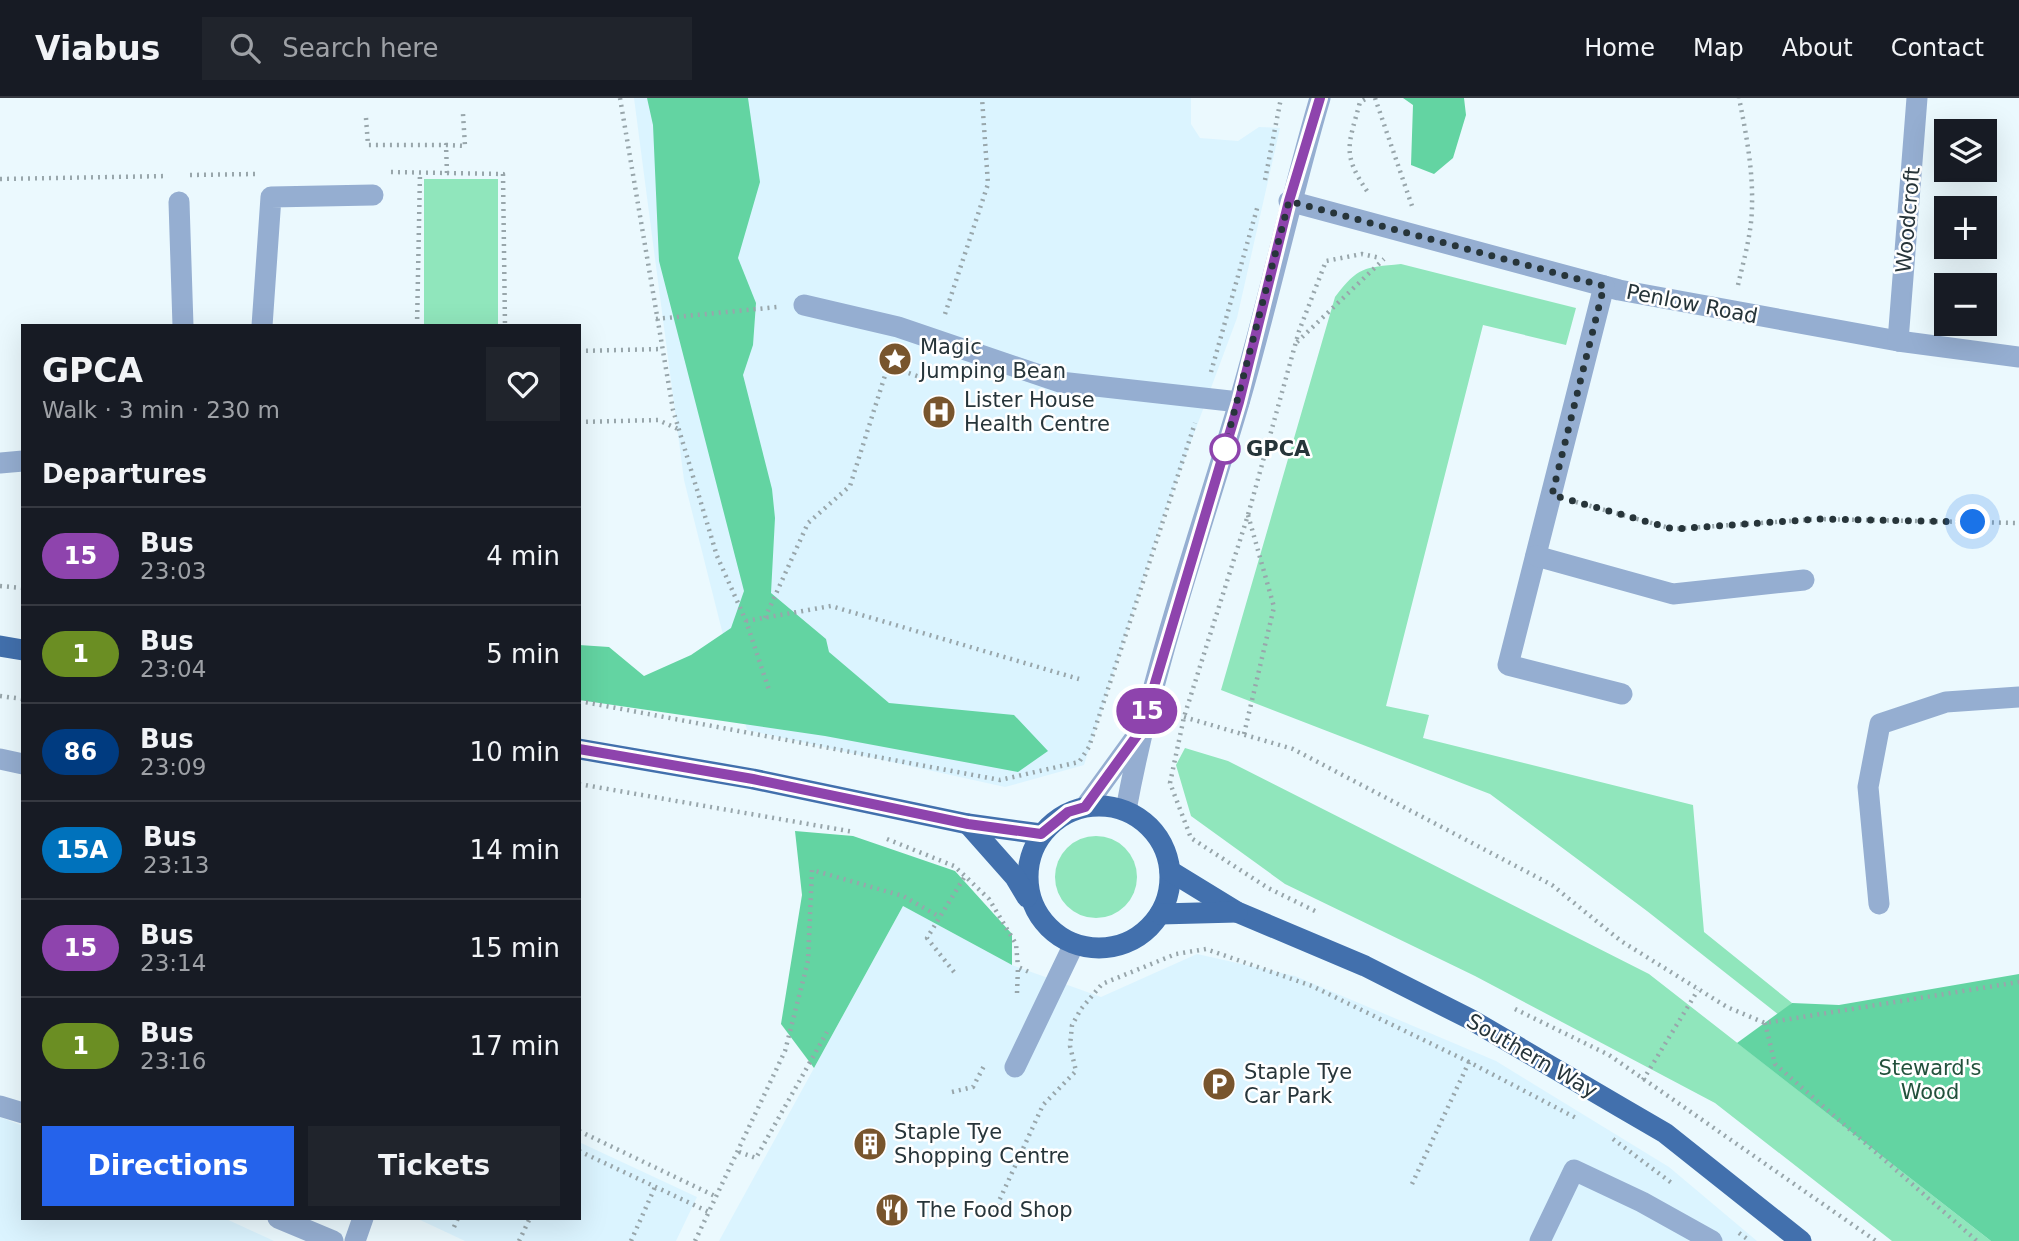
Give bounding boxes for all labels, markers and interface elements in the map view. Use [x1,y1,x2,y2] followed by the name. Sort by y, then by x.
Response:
[202,17,692,80] search box
[35,29,160,68] text: Viabus
[226,29,264,67] icon: search
[282,33,438,63] text: Search here
[1584,34,1655,62] text: Home
[1693,34,1744,62] text: Map
[1782,34,1853,62] text: About
[1891,34,1984,62] text: Contact
[1934,119,1997,336] map controls
[1934,119,1997,182] button: layers
[1891,166,1925,274] street label: Woodcroft
[1934,196,1997,259] button: +
[1934,273,1997,336] button: −
[1624,279,1760,329] street label: Penlow Road
[918,335,1066,383] place label: Magic Jumping Bean
[876,340,914,378] place icon: Magic Jumping Bean
[486,347,560,421] button: heart
[42,351,143,390] text: GPCA
[964,388,1110,436] place label: Lister House Health Centre
[920,393,958,431] hospital icon: Lister House Health Centre
[42,397,280,423] text: Walk · 3 min · 230 m
[1210,434,1240,464] marker: GPCA
[1246,437,1311,461] place label: GPCA
[42,459,207,489] text: Departures
[1955,504,1990,539] your location
[140,528,194,558] text: Bus
[486,541,560,571] text: 4 min
[64,542,97,570] text: 15
[140,558,206,584] text: 23:03
[140,626,194,656] text: Bus
[486,639,560,669] text: 5 min
[72,640,89,668] text: 1
[140,656,206,682] text: 23:04
[1116,688,1178,734] line badge: 15
[1130,697,1164,725] text: 15
[140,724,194,754] text: Bus
[470,737,560,767] text: 10 min
[64,738,97,766] text: 86
[140,754,206,780] text: 23:09
[143,822,197,852] text: Bus
[470,835,560,865] text: 14 min
[56,836,108,864] text: 15A
[143,852,209,878] text: 23:13
[140,920,194,950] text: Bus
[470,933,560,963] text: 15 min
[64,934,97,962] text: 15
[140,950,206,976] text: 23:14
[1462,1009,1602,1103] street label: Southern Way
[140,1018,194,1048] text: Bus
[470,1031,560,1061] text: 17 min
[72,1032,89,1060] text: 1
[140,1048,206,1074] text: 23:16
[1879,1056,1981,1104] park label: Steward's Wood
[1244,1060,1352,1108] place label: Staple Tye Car Park
[1200,1065,1238,1103] parking icon: Staple Tye Car Park
[894,1120,1070,1168] place label: Staple Tye Shopping Centre
[851,1125,889,1163] building icon: Staple Tye Shopping Centre
[42,1126,294,1206] button: Directions
[308,1126,560,1206] button: Tickets
[873,1191,911,1229] restaurant icon: The Food Shop
[916,1198,1073,1222] place label: The Food Shop

